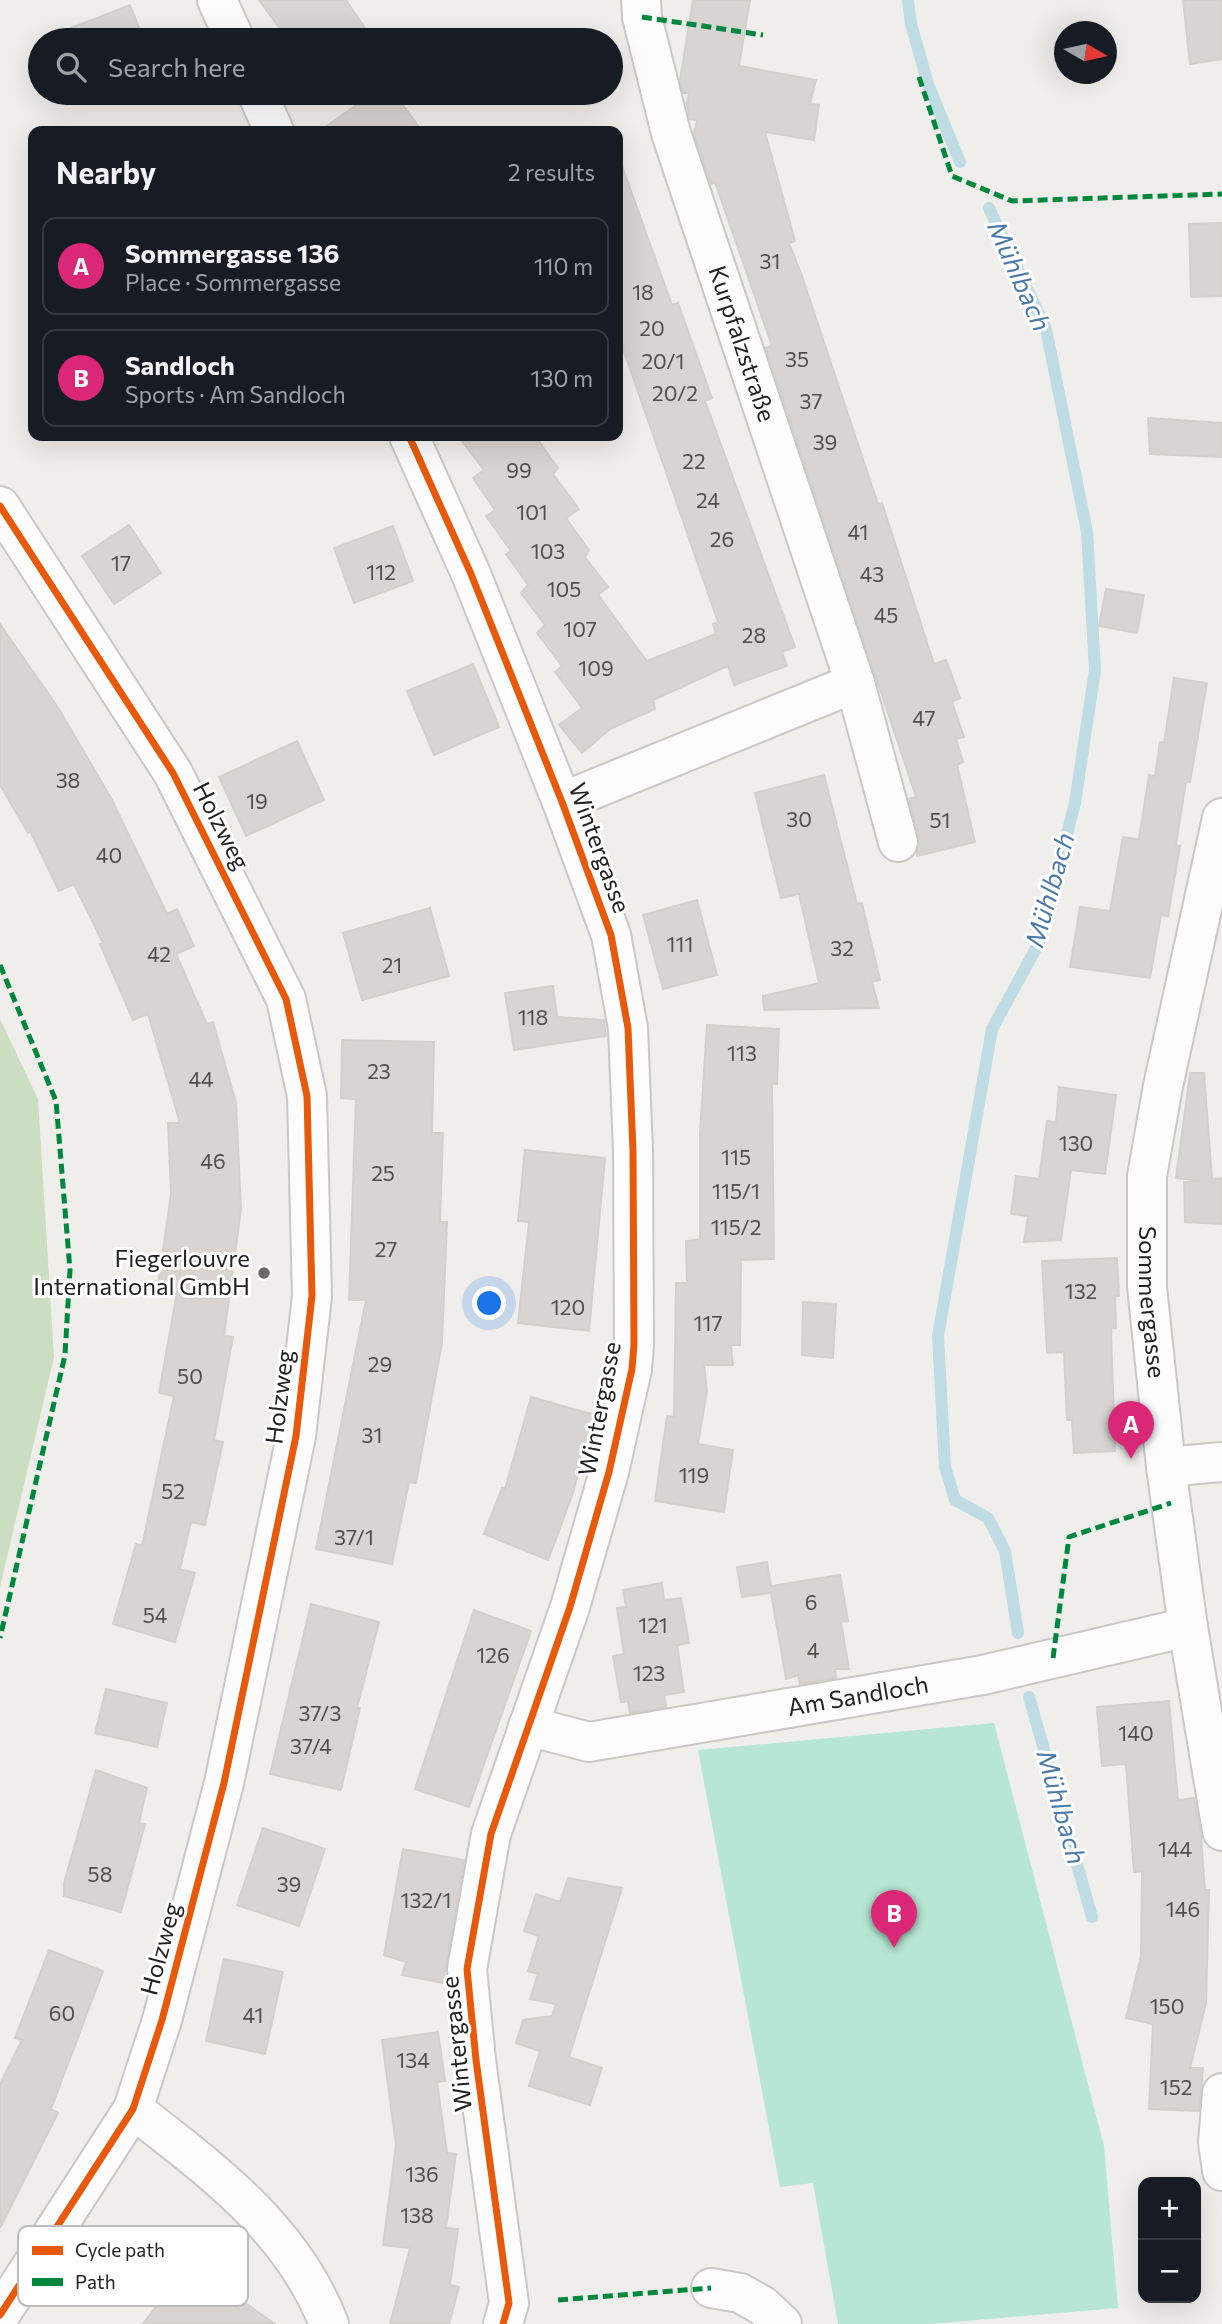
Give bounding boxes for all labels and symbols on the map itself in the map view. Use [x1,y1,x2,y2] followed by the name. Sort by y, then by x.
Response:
[1054,21,1117,84] north arrow
[982,215,1058,335] water label: Mühlbach
[760,248,780,273] house number: 31
[703,262,783,425] street label: Kurpfalzstraße
[632,279,654,304] house number: 18
[639,315,665,340] house number: 20
[785,346,809,371] house number: 35
[641,348,685,373] house number: 20/1
[652,380,698,405] house number: 20/2
[800,388,822,413] house number: 37
[813,429,837,454] house number: 39
[682,448,706,473] house number: 22
[506,457,532,482] house number: 99
[696,487,720,512] house number: 24
[516,499,548,524] house number: 101
[848,519,868,544] house number: 41
[710,526,734,551] house number: 26
[531,538,565,563] house number: 103
[111,550,131,575] house number: 17
[366,559,396,584] house number: 112
[860,561,884,586] house number: 43
[547,576,581,601] house number: 105
[874,602,898,627] house number: 45
[563,616,597,641] house number: 107
[742,622,766,647] house number: 28
[578,655,614,680] house number: 109
[912,705,936,730] house number: 47
[56,767,80,792] house number: 38
[188,776,257,874] street label: Holzweg
[563,779,637,916] street label: Wintergasse
[246,788,268,813] house number: 19
[786,806,812,831] house number: 30
[929,807,951,832] house number: 51
[1017,829,1080,950] water label: Mühlbach
[96,842,122,867] house number: 40
[667,931,693,956] house number: 111
[830,935,854,960] house number: 32
[147,941,171,966] house number: 42
[382,952,402,977] house number: 21
[518,1004,548,1029] house number: 118
[727,1040,757,1065] house number: 113
[367,1058,391,1083] house number: 23
[188,1066,214,1091] house number: 44
[1059,1130,1093,1155] house number: 130
[721,1144,751,1169] house number: 115
[200,1148,226,1173] house number: 46
[371,1160,395,1185] house number: 25
[712,1178,760,1203] house number: 115/1
[711,1214,761,1239] house number: 115/2
[1134,1226,1173,1379] street label: Sommergasse
[375,1236,397,1261] house number: 27
[33,1243,250,1300] place label: Fiegerlouvre International GmbH
[256,1265,272,1281] marker: Fiegerlouvre International GmbH
[1065,1278,1097,1303] house number: 132
[472,1286,506,1320] your location
[551,1294,585,1319] house number: 120
[693,1310,723,1335] house number: 117
[571,1339,626,1478] street label: Wintergasse
[258,1348,299,1446] street label: Holzweg
[368,1351,392,1376] house number: 29
[177,1363,203,1388] house number: 50
[1108,1401,1154,1459] pin: A
[362,1422,382,1447] house number: 31
[679,1462,709,1487] house number: 119
[161,1478,185,1503] house number: 52
[334,1524,374,1549] house number: 37/1
[805,1589,817,1614] house number: 6
[143,1602,168,1627] house number: 54
[638,1612,668,1637] house number: 121
[807,1637,820,1662] house number: 4
[476,1642,510,1667] house number: 126
[633,1660,665,1685] house number: 123
[785,1669,930,1721] street label: Am Sandloch
[299,1700,341,1725] house number: 37/3
[1118,1720,1154,1745] house number: 140
[290,1733,332,1758] house number: 37/4
[1031,1746,1094,1867] water label: Mühlbach
[1158,1836,1192,1861] house number: 144
[88,1861,112,1886] house number: 58
[277,1871,301,1896] house number: 39
[401,1887,451,1912] house number: 132/1
[871,1890,917,1948] pin: B
[1166,1896,1200,1921] house number: 146
[133,1899,186,1998] street label: Holzweg
[434,1975,477,2113] street label: Wintergasse
[1150,1993,1184,2018] house number: 150
[49,2000,75,2025] house number: 60
[243,2002,263,2027] house number: 41
[396,2047,430,2072] house number: 134
[1160,2074,1192,2099] house number: 152
[405,2161,439,2186] house number: 136
[400,2202,434,2227] house number: 138
[18,2226,248,2306] legend
[75,2238,165,2261] text: Cycle path
[75,2270,116,2293] text: Path

